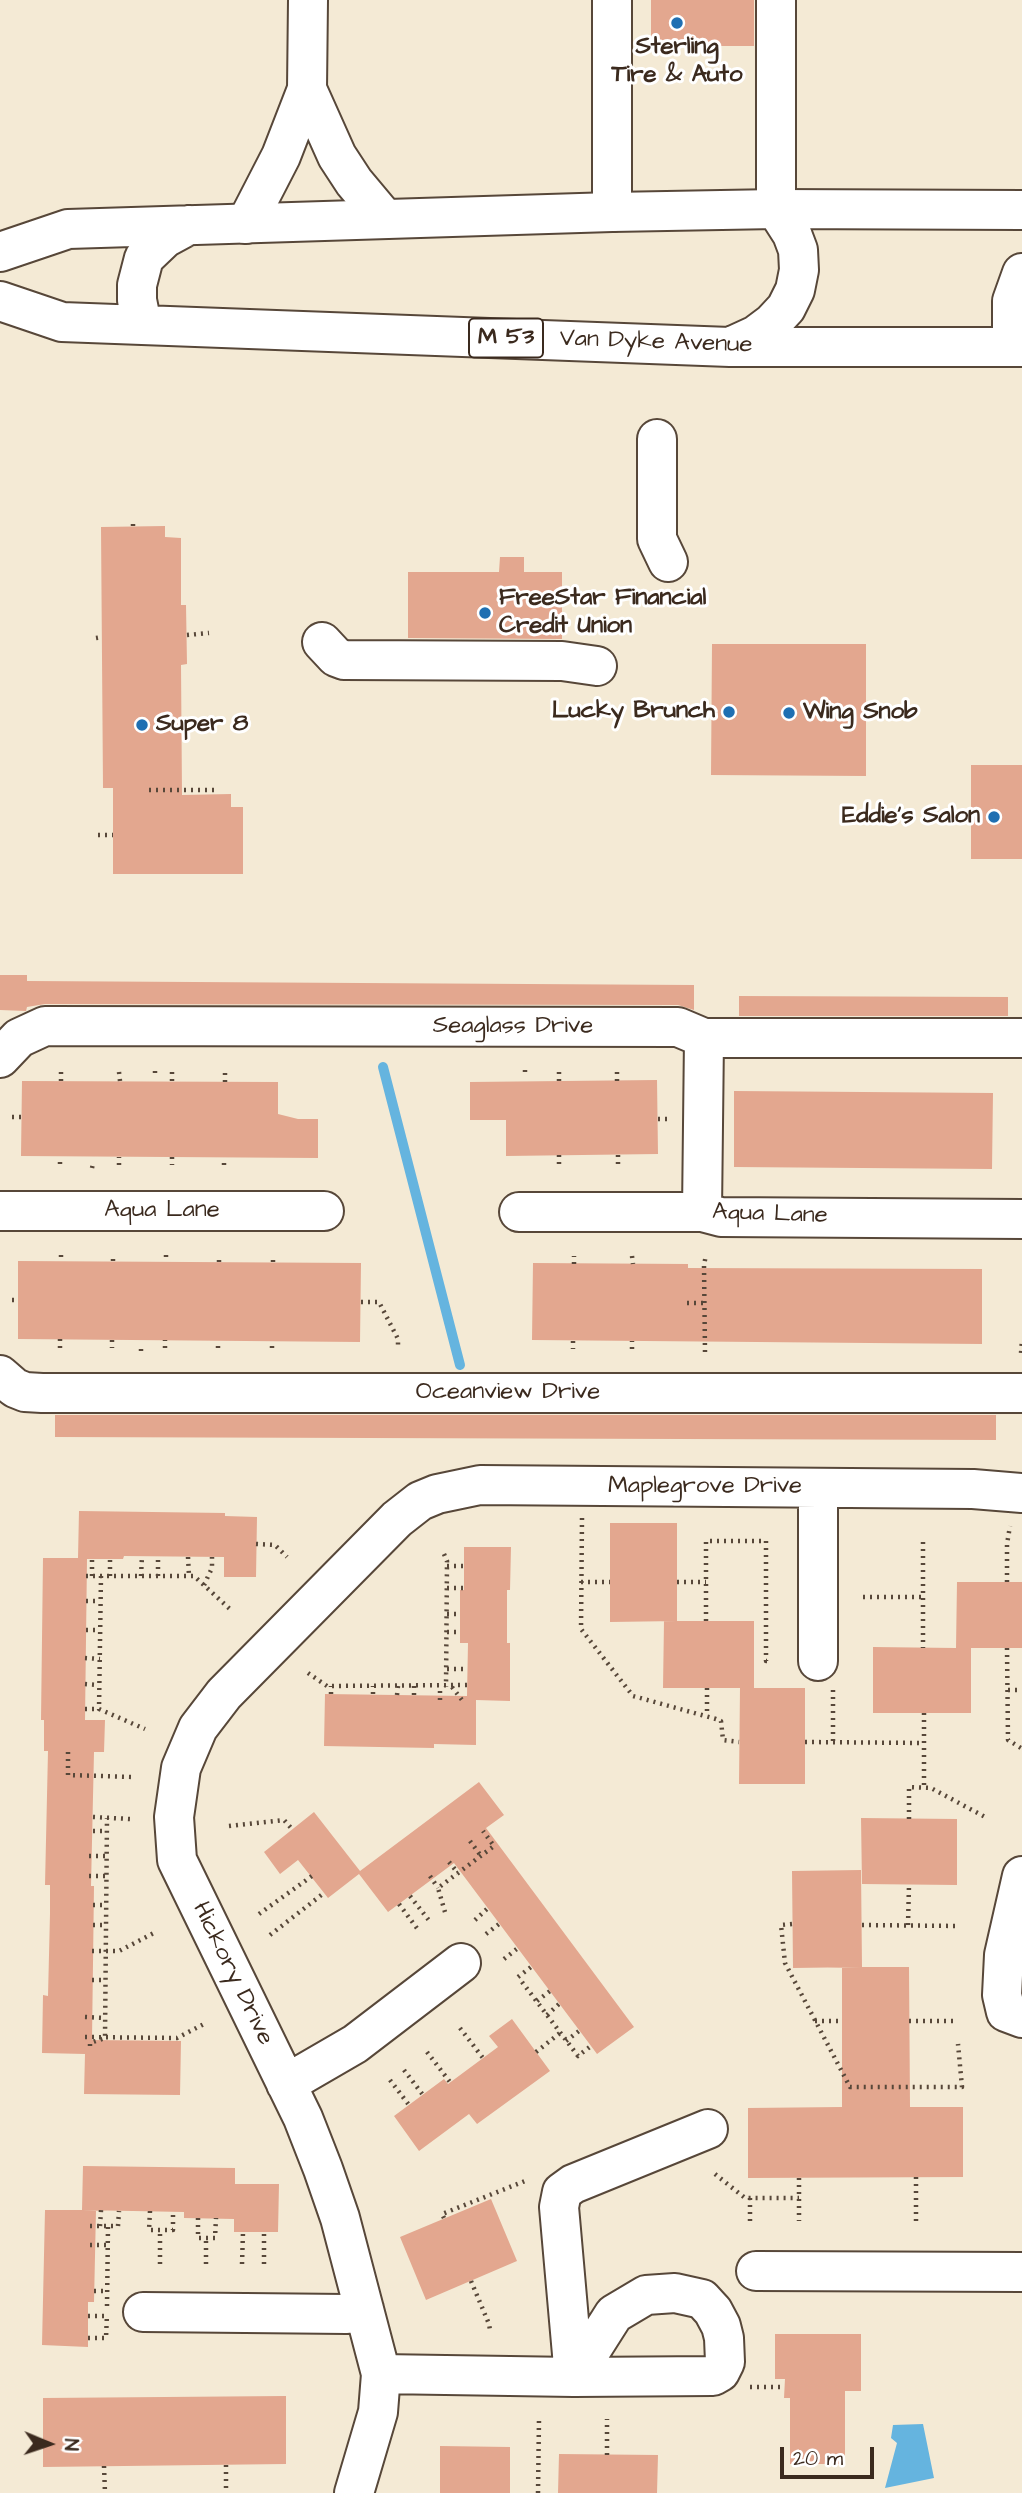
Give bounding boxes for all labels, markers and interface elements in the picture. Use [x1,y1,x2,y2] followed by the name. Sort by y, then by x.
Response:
[669,15,685,31] marker: Sterling Tire & Auto
[612,34,742,90] place label: Sterling Tire & Auto
[469,318,543,358] road number: M 53
[559,325,753,361] street label: Van Dyke Avenue
[499,585,706,641] place label: FreeStar Financial Credit Union
[477,605,493,621] marker: FreeStar Financial Credit Union
[552,698,715,726] place label: Lucky Brunch
[803,699,918,727] place label: Wing Snob
[721,704,737,720] marker: Lucky Brunch
[781,705,797,721] marker: Wing Snob
[156,711,248,739] place label: Super 8
[134,717,150,733] marker: Super 8
[842,803,980,831] place label: Eddie's Salon
[986,809,1002,825] marker: Eddie's Salon
[433,1013,593,1041] street label: Seaglass Drive
[104,1197,220,1225] street label: Aqua Lane
[712,1199,828,1231] street label: Aqua Lane
[416,1379,600,1407] street label: Oceanview Drive
[608,1473,802,1501] street label: Maplegrove Drive
[185,1898,279,2050] street label: Hickory Drive
[14,2409,84,2479] north arrow
[784,2434,878,2478] scale bar
[57,2438,84,2451] text: N
[793,2444,843,2473] text: 20 m

